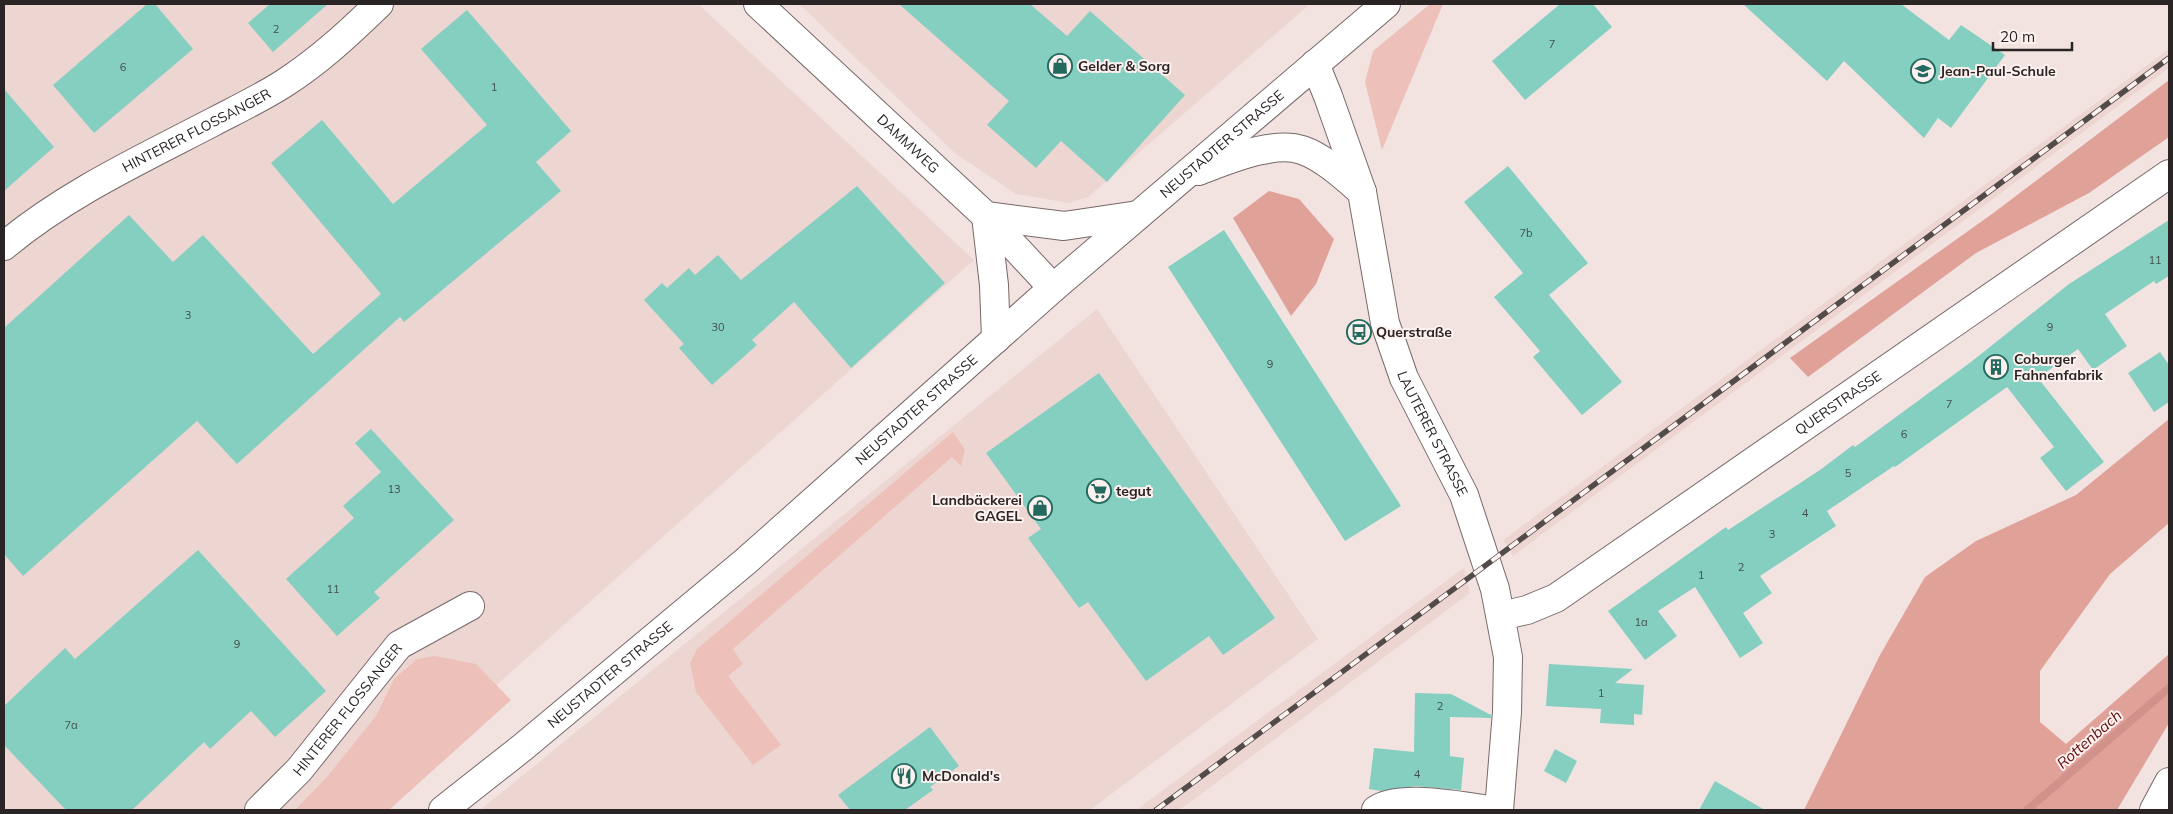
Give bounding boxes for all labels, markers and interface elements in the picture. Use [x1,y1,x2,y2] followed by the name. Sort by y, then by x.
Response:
[1993,20,2072,52] scale bar
[273,22,280,36] house number: 2
[2000,27,2035,46] text: 20 m
[1549,37,1555,51] house number: 7
[1047,53,1073,79] shop icon: Gelder & Sorg
[1078,57,1170,75] place label: Gelder & Sorg
[1910,58,1936,84] school or university icon: Jean-Paul-Schule
[120,60,127,74] house number: 6
[1940,62,2056,80] place label: Jean-Paul-Schule
[491,80,497,94] house number: 1
[119,84,274,176] street label: HINTERER FLOSSANGER
[1156,86,1288,202] street label: NEUSTADTER STRASSE
[873,110,943,177] street label: DAMMWEG
[1519,226,1533,240] house number: 7b
[2148,253,2162,267] house number: 11
[185,308,191,322] house number: 3
[1346,319,1372,345] bus stop icon: Querstraße
[711,320,725,334] house number: 30
[2047,320,2053,334] house number: 9
[1376,323,1452,341] place label: Querstraße
[2014,350,2103,384] place label: Coburger Fahnenfabrik
[851,351,981,469] street label: NEUSTADTER STRASSE
[1983,354,2009,380] building icon: Coburger Fahnenfabrik
[1267,357,1273,371] house number: 9
[1791,367,1885,439] street label: QUERSTRASSE
[1393,369,1472,499] street label: LAUTERER STRASSE
[1946,397,1952,411] house number: 7
[1901,427,1908,441] house number: 6
[1845,466,1852,480] house number: 5
[1086,478,1112,504] supermarket icon: tegut
[387,482,401,496] house number: 13
[1116,482,1152,500] place label: tegut
[932,491,1022,525] place label: Landbäckerei GAGEL
[1027,495,1053,521] shop icon: Landbäckerei GAGEL
[1802,506,1809,520] house number: 4
[1769,527,1775,541] house number: 3
[1738,560,1745,574] house number: 2
[1698,568,1704,582] house number: 1
[326,582,340,596] house number: 11
[1634,615,1648,629] house number: 1a
[544,617,676,732] street label: NEUSTADTER STRASSE
[234,637,240,651] house number: 9
[289,639,406,780] street label: HINTERER FLOSSANGER
[1598,686,1604,700] house number: 1
[1437,699,1444,713] house number: 2
[2053,705,2126,772] water label: Rottenbach
[64,718,78,732] house number: 7a
[891,763,917,789] restaurant icon: McDonald's
[922,767,1000,785] place label: McDonald's
[1414,767,1421,781] house number: 4

